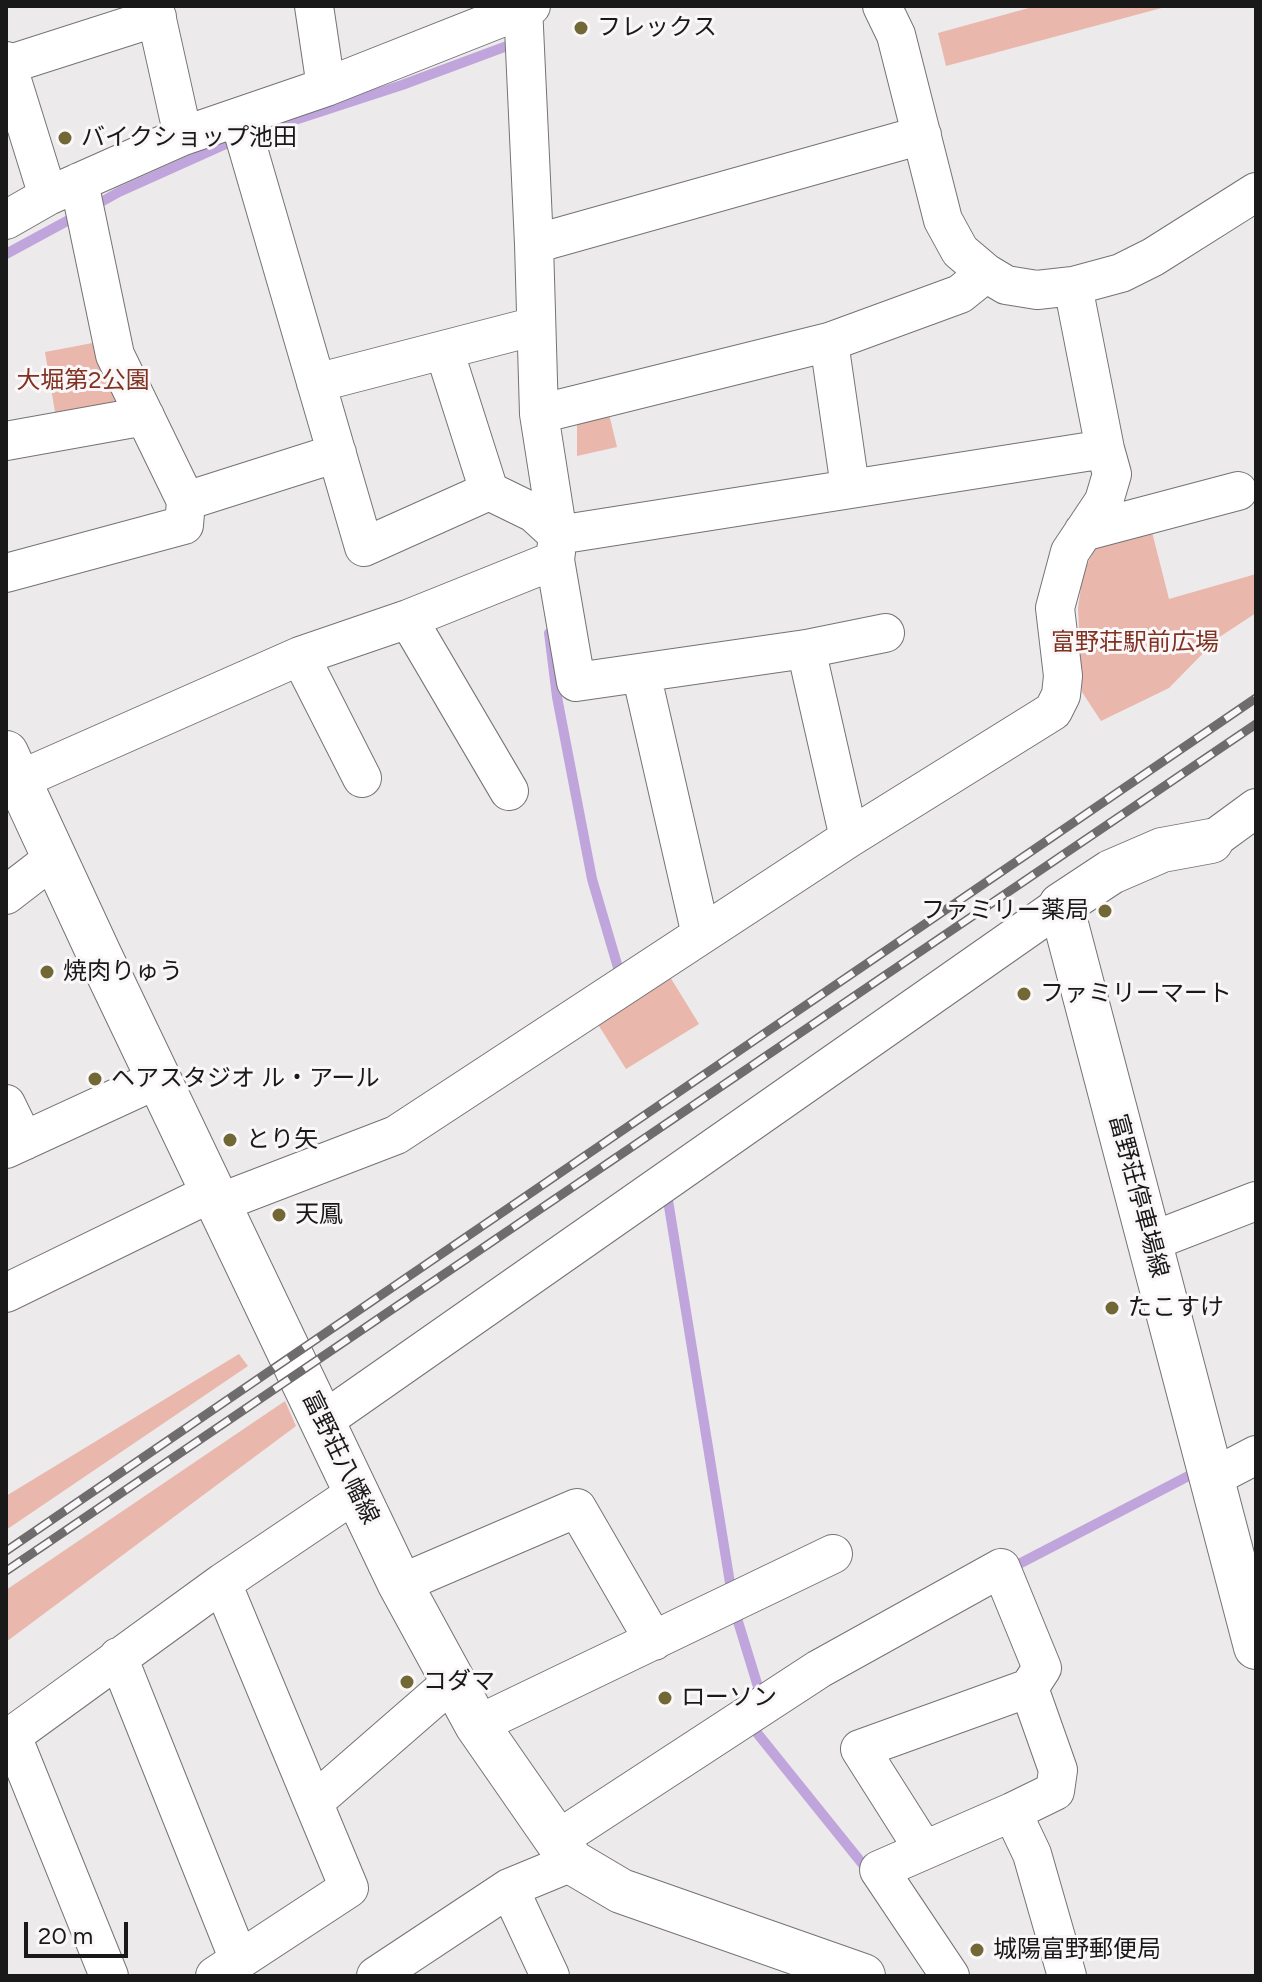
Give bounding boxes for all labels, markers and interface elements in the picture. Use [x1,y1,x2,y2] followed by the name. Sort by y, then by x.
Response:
[597,14,717,42] place label: フレックス
[572,19,590,37] marker: フレックス
[81,124,297,152] place label: バイクショップ池田
[56,129,74,147] marker: バイクショップ池田
[16,367,150,395] park label: 大堀第2公園
[1051,629,1219,657] park label: 富野荘駅前広場
[921,897,1089,925] place label: ファミリー薬局
[1096,902,1114,920] marker: ファミリー薬局
[63,958,183,986] place label: 焼肉りゅう
[38,963,56,981] marker: 焼肉りゅう
[1040,980,1232,1008] place label: ファミリーマート
[1015,985,1033,1003] marker: ファミリーマート
[111,1065,379,1093] place label: ヘアスタジオ ル・アール
[86,1070,104,1088] marker: ヘアスタジオ ル・アール
[1102,1111,1174,1281] street label: 富野荘停車場線
[246,1126,318,1154] place label: とり矢
[221,1131,239,1149] marker: とり矢
[295,1201,343,1229] place label: 天鳳
[270,1206,288,1224] marker: 天鳳
[1128,1294,1224,1322] place label: たこすけ
[1103,1299,1121,1317] marker: たこすけ
[295,1387,385,1529] street label: 富野荘八幡線
[423,1668,495,1696] place label: コダマ
[398,1673,416,1691] marker: コダマ
[681,1684,777,1712] place label: ローソン
[656,1689,674,1707] marker: ローソン
[28,1906,132,1956] scale bar
[38,1921,93,1950] text: 20 m
[993,1936,1161,1964] place label: 城陽富野郵便局
[968,1941,986,1959] marker: 城陽富野郵便局

